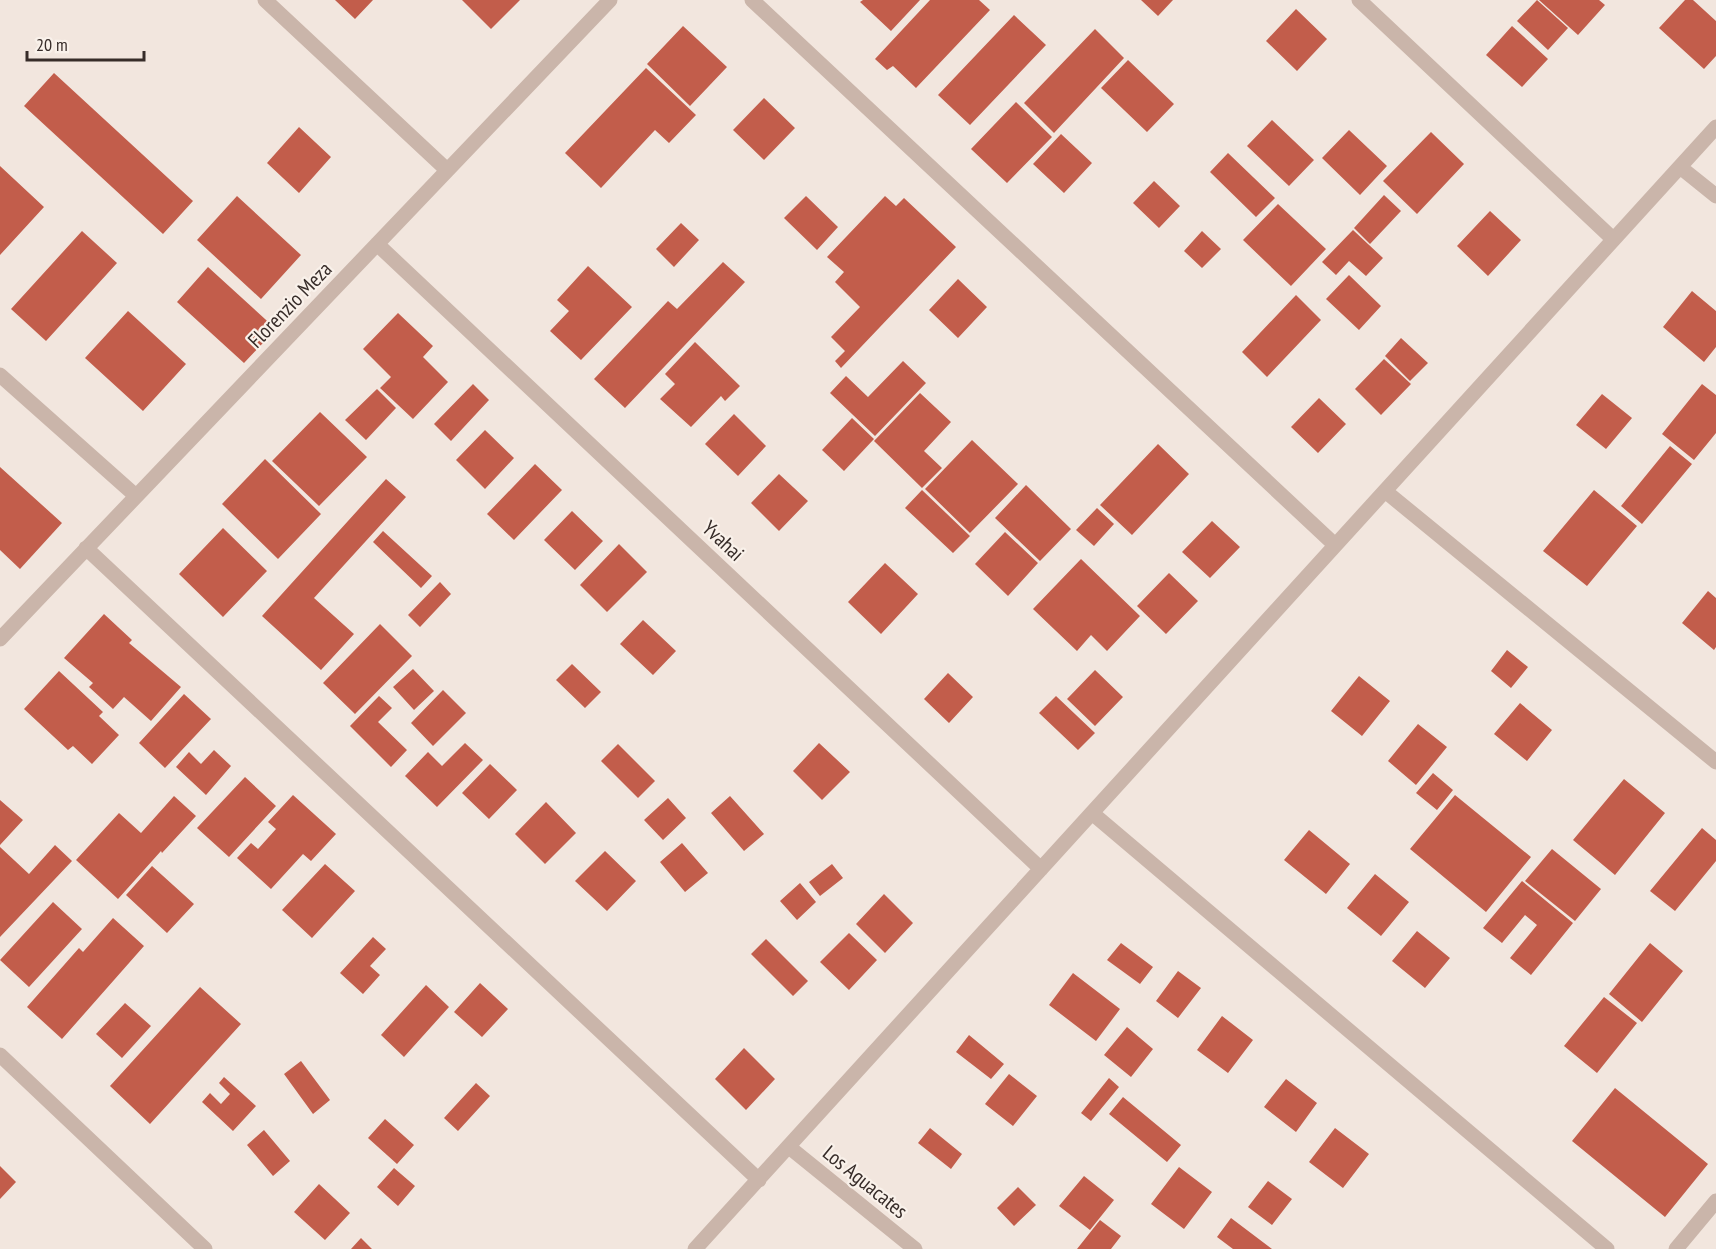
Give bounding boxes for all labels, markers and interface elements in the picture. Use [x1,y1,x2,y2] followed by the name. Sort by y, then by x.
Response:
[27,24,144,62] scale bar
[36,33,68,56] text: 20 m
[242,256,337,354] street label: Florenzio Meza
[697,515,750,567] street label: Yvahai
[817,1139,913,1224] street label: Los Aguacates

